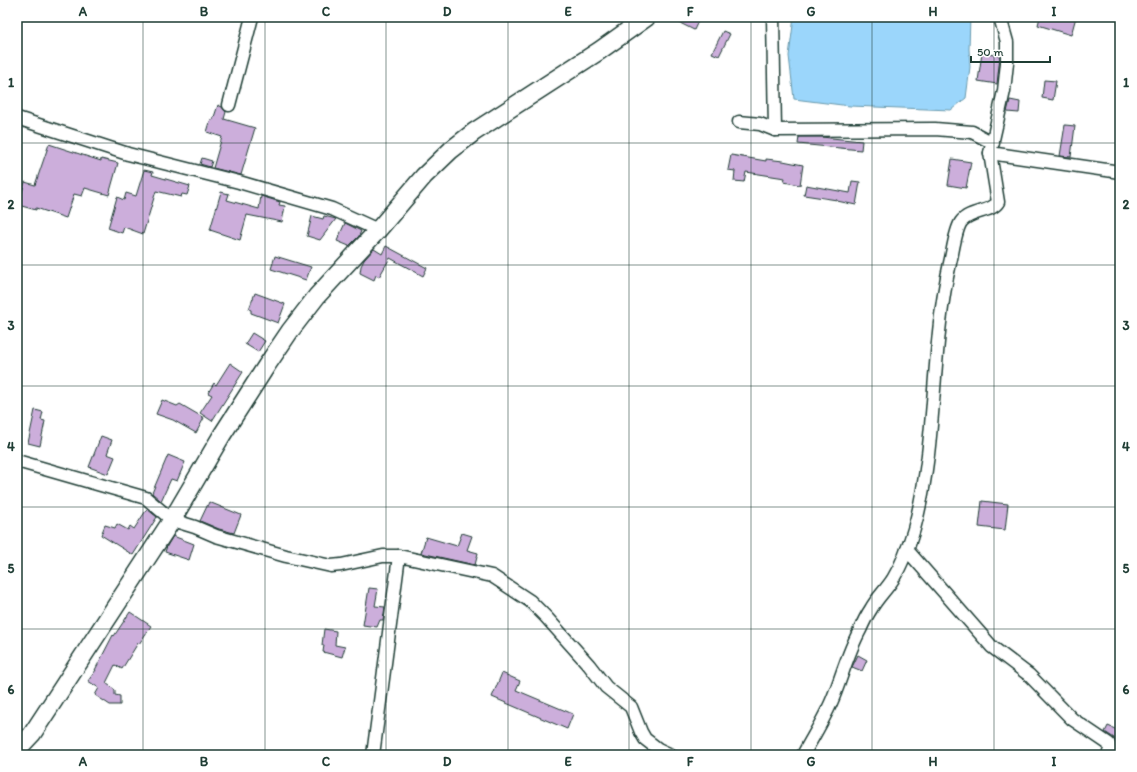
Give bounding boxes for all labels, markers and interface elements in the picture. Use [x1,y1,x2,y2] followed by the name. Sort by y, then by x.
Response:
[78,4,88,19] text: A
[200,4,209,19] text: B
[322,4,331,19] text: C
[443,4,452,19] text: D
[564,4,572,19] text: E
[687,4,694,19] text: F
[807,4,816,19] text: G
[929,4,938,19] text: H
[1052,4,1057,19] text: I
[971,38,1050,64] scale bar
[977,45,1003,59] text: 50 m
[8,75,14,90] text: 1
[1123,75,1129,90] text: 1
[8,197,15,212] text: 2
[1123,197,1130,212] text: 2
[7,318,15,333] text: 3
[1122,318,1130,333] text: 3
[7,439,15,454] text: 4
[1122,439,1130,454] text: 4
[8,561,15,576] text: 5
[1123,561,1130,576] text: 5
[8,682,15,697] text: 6
[1123,682,1130,697] text: 6
[78,754,88,769] text: A
[200,754,209,769] text: B
[322,754,331,769] text: C
[443,754,452,769] text: D
[564,754,572,769] text: E
[687,754,694,769] text: F
[807,754,816,769] text: G
[929,754,938,769] text: H
[1052,754,1057,769] text: I

